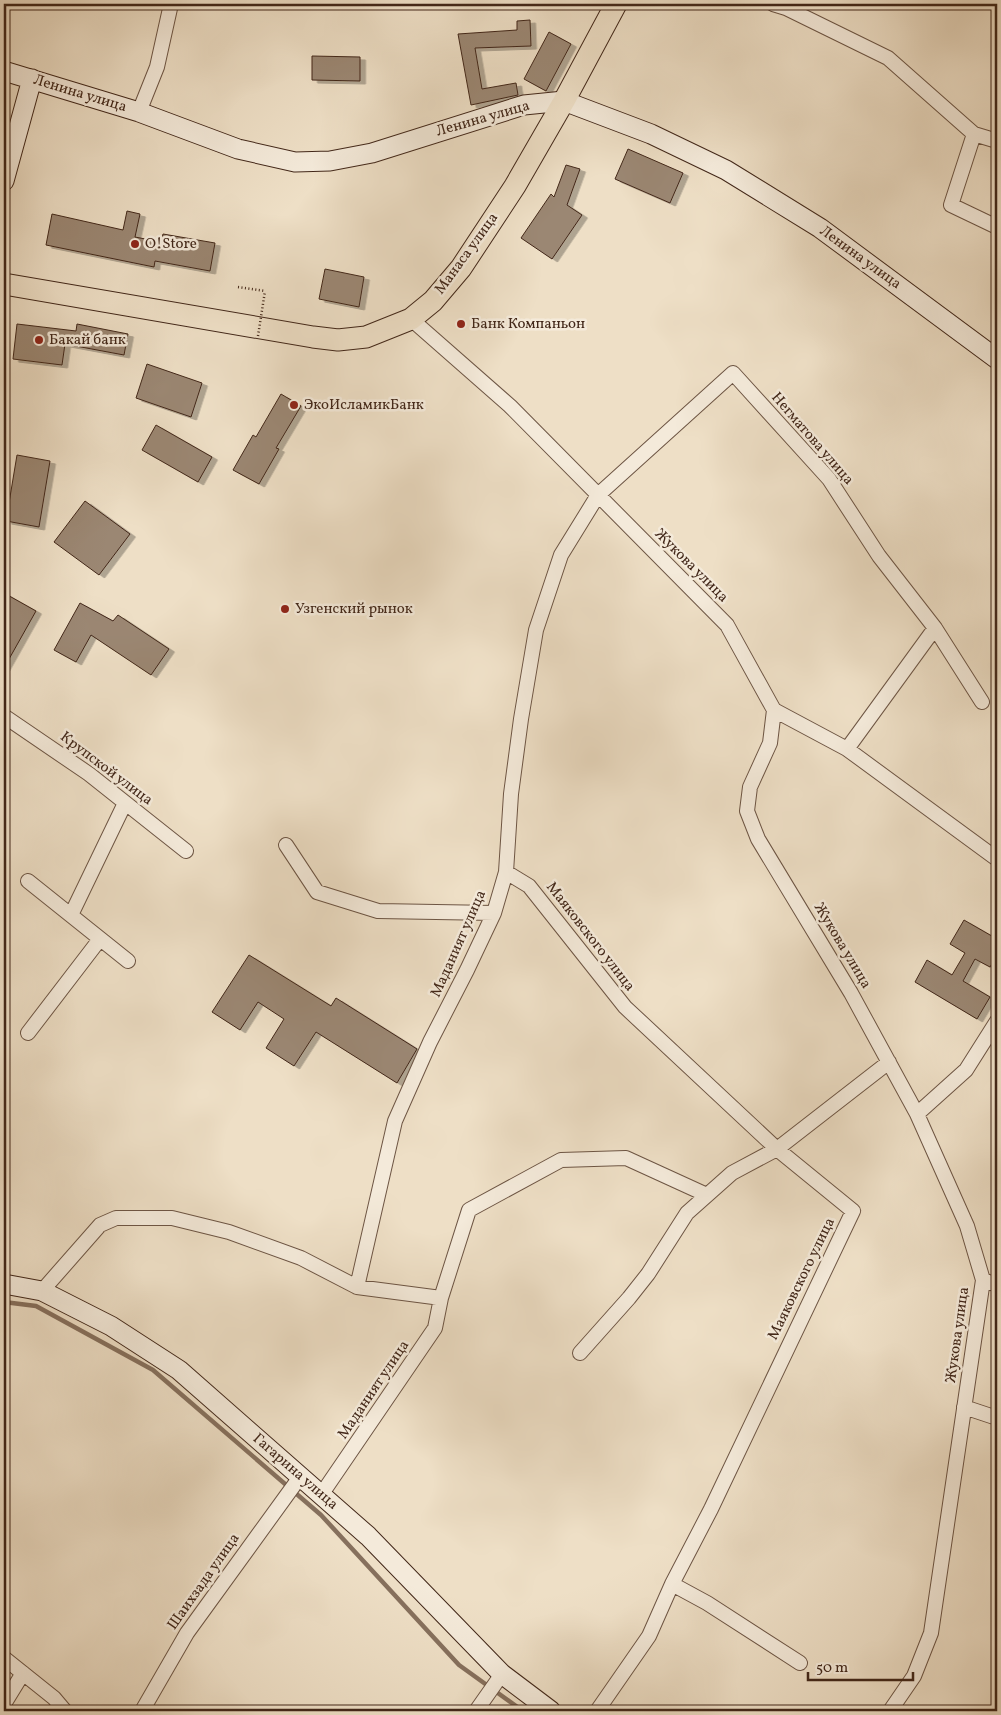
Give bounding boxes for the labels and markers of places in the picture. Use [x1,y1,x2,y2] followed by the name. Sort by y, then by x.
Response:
[145,234,197,255] place label: O!Store
[129,238,141,250] marker: O!Store
[471,314,585,335] place label: Банк Компаньон
[455,318,467,330] marker: Банк Компаньон
[49,330,126,351] place label: Бакай банк
[33,334,45,346] marker: Бакай банк
[304,395,424,416] place label: ЭкоИсламикБанк
[288,399,300,411] marker: ЭкоИсламикБанк
[295,599,413,620] place label: Узгенский рынок
[279,603,291,615] marker: Узгенский рынок

